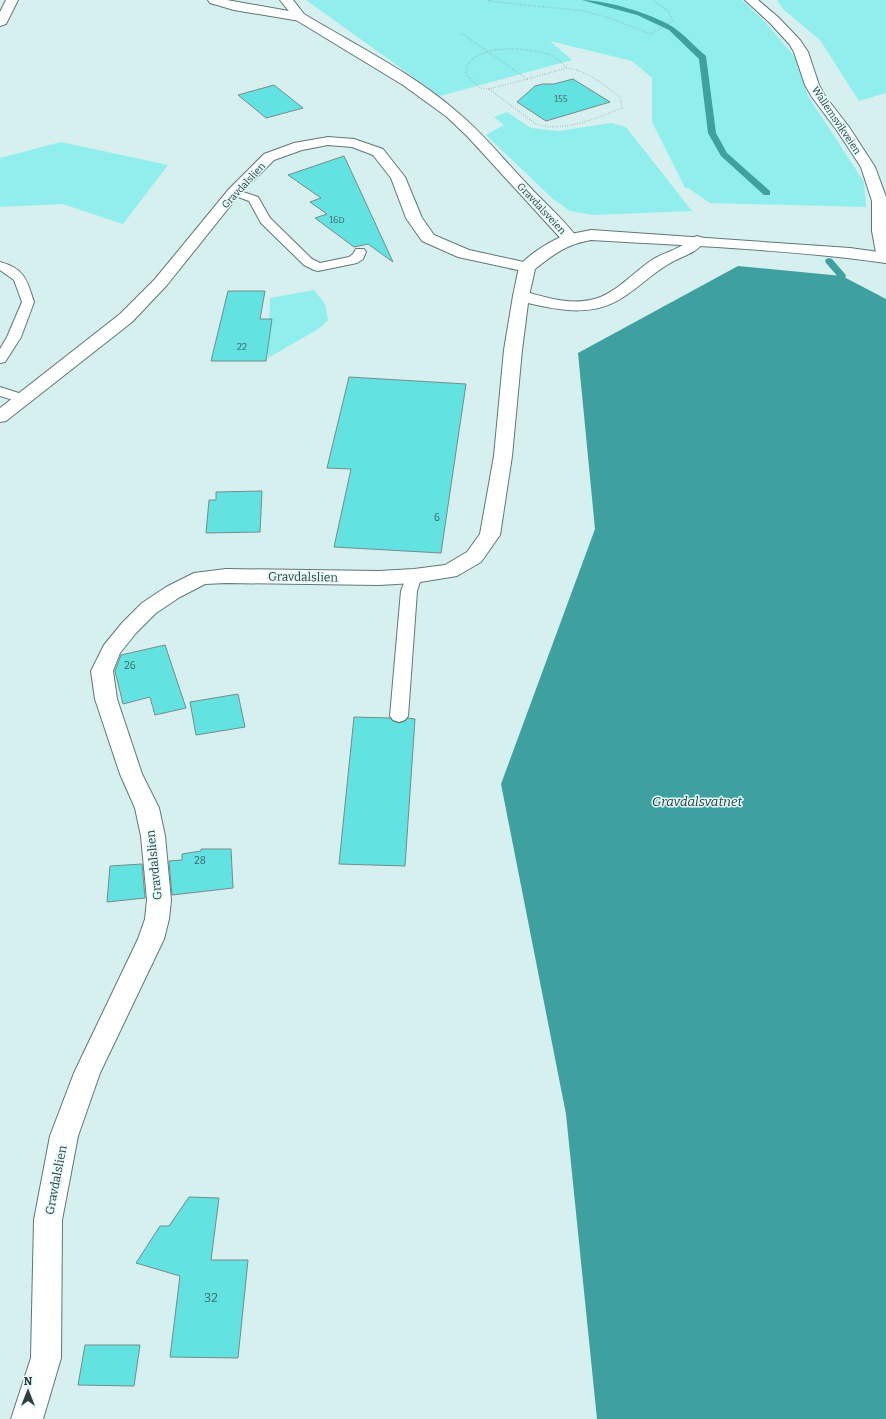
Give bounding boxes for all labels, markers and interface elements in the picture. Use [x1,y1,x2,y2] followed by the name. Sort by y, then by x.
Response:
[809,84,864,157] street label: Wallemsvikveien
[554,94,568,104] house number: 155
[219,160,268,211] street label: Gravdalslien
[514,181,569,237] street label: Gravdalsveien
[329,215,345,225] house number: 16D
[237,342,247,352] house number: 22
[434,512,440,524] house number: 6
[268,569,339,585] street label: Gravdalslien
[124,660,136,672] house number: 26
[652,794,742,809] water label: Gravdalsvatnet
[143,829,165,901] street label: Gravdalslien
[194,855,206,867] house number: 28
[42,1144,70,1216] street label: Gravdalslien
[204,1291,218,1305] house number: 32
[8,1371,48,1411] north arrow
[24,1375,33,1388] text: N

